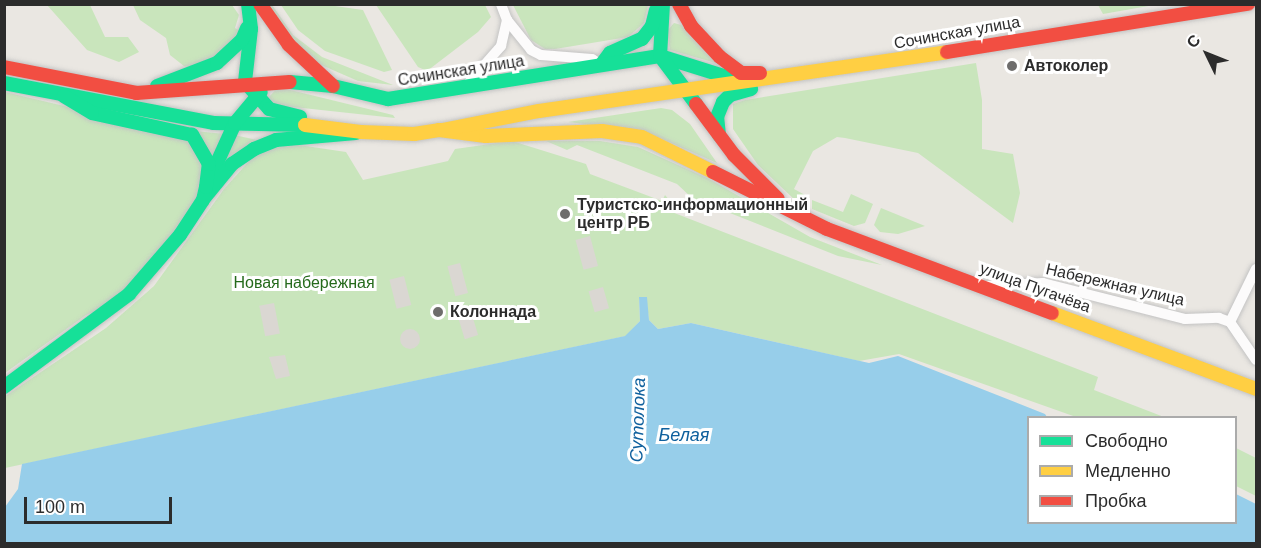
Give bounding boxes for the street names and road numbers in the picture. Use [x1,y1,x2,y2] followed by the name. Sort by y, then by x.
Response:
[893,12,1021,54] street label: Сочинская улица
[397,52,525,90] street label: Сочинская улица
[977,259,1093,317] street label: улица Пугачёва
[1044,260,1186,310] street label: Набережная улица

